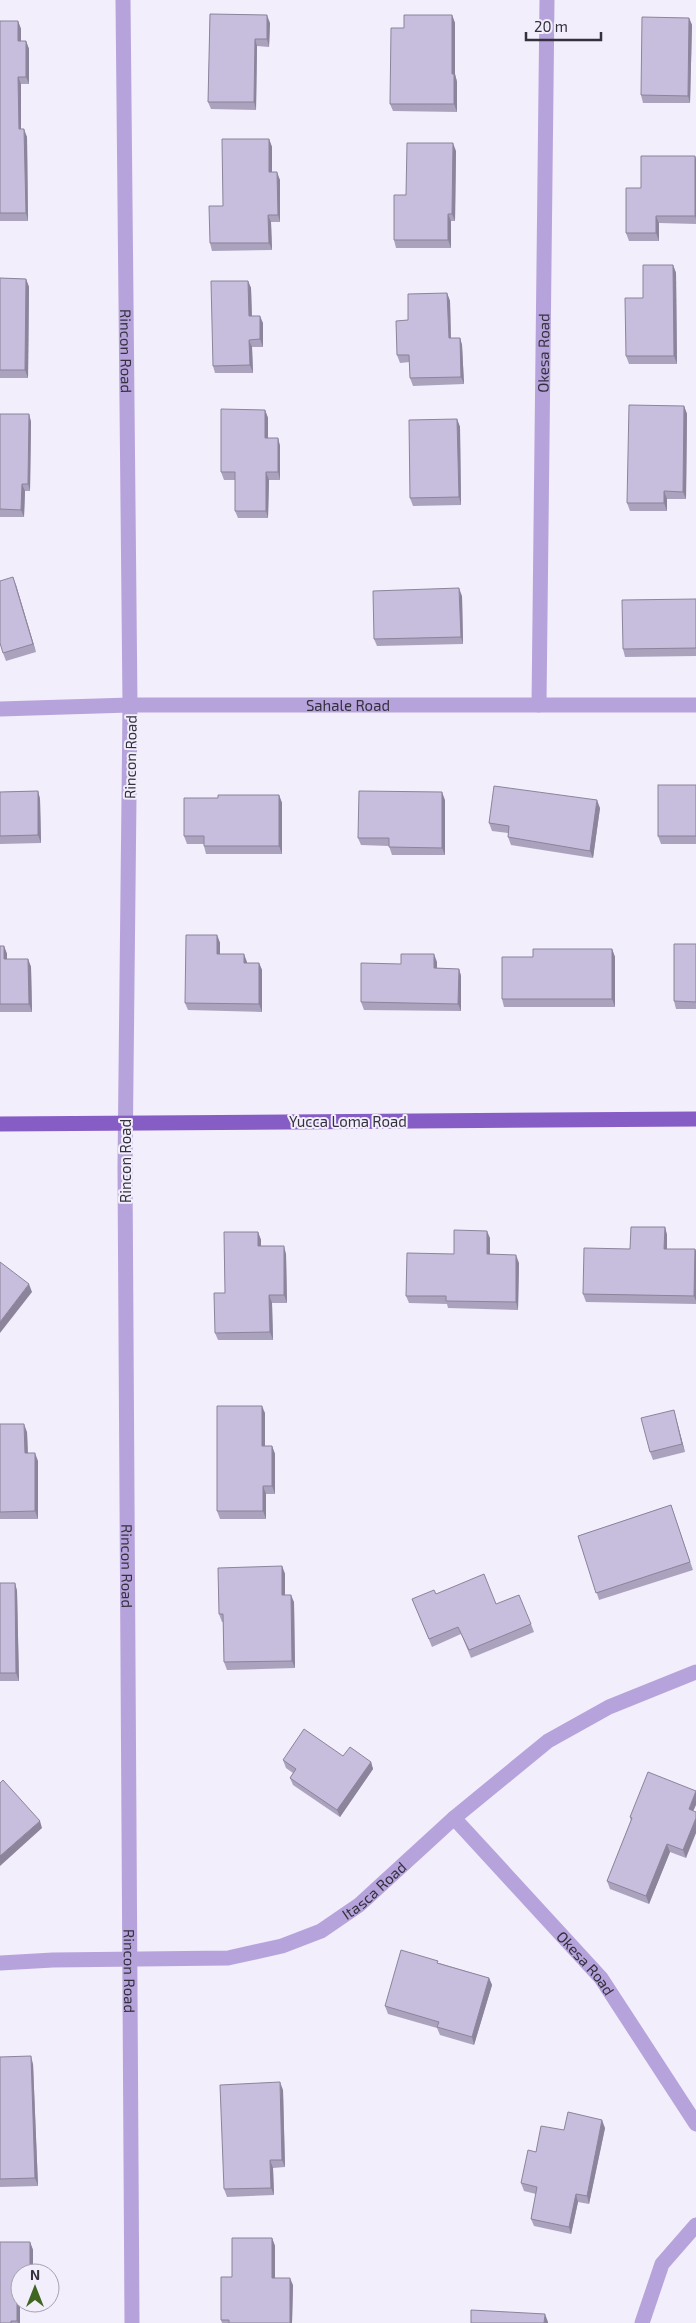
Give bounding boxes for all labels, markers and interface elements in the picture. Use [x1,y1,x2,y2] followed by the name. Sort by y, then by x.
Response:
[526,10,601,42] scale bar
[534,17,568,35] text: 20 m
[117,309,136,393] street label: Rincon Road
[534,313,552,393] street label: Okesa Road
[306,696,390,714] street label: Sahale Road
[120,715,140,799] street label: Rincon Road
[289,1112,407,1130] street label: Yucca Loma Road
[116,1119,134,1203] street label: Rincon Road
[118,1524,137,1608] street label: Rincon Road
[338,1858,410,1923] street label: Itasca Road
[553,1927,619,1998] street label: Okesa Road
[121,1929,139,2013] street label: Rincon Road
[10,2263,60,2313] north arrow
[30,2266,40,2283] text: N

